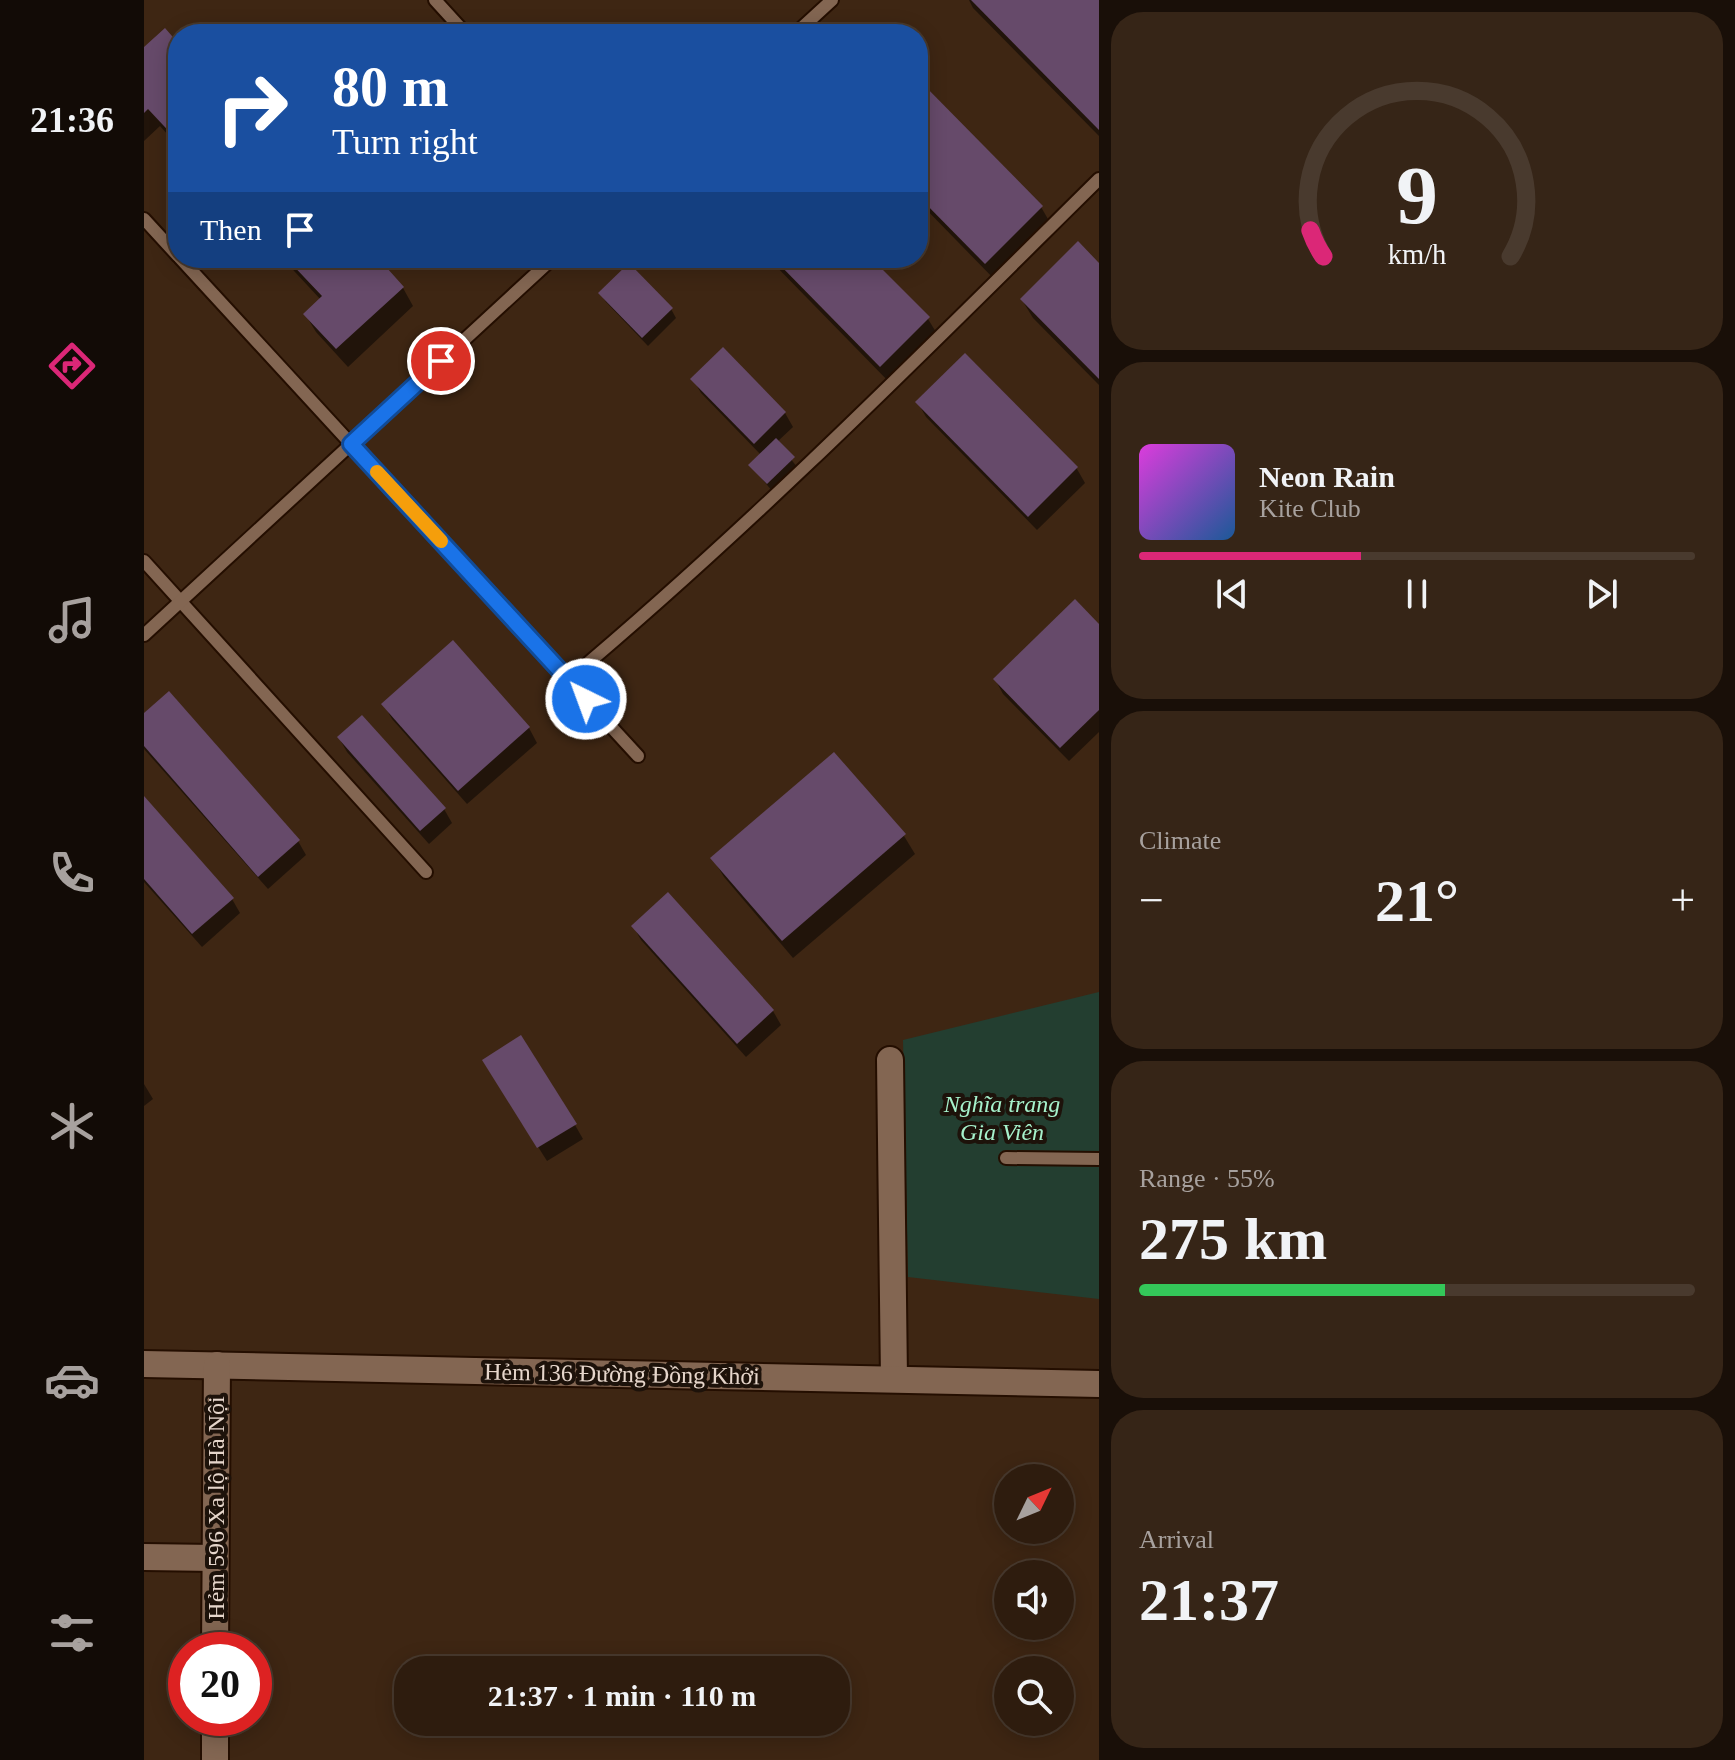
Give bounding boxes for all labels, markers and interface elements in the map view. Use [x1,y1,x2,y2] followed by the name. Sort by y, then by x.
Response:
[200,56,304,160] icon: right
[332,56,449,118] text: 80 m
[30,100,114,140] text: 21:36
[332,122,478,162] text: Turn right
[1396,148,1438,240] text: 9
[278,208,322,252] icon: arrive
[200,213,262,246] text: Then
[1388,239,1446,270] text: km/h
[407,327,475,395] pin
[44,338,100,394] icon: directions
[419,339,463,383] icon: arrive
[1259,460,1395,493] text: Neon Rain
[1259,494,1361,523] text: Kite Club
[1210,572,1254,616] icon: previous
[1395,572,1439,616] icon: pause
[1580,572,1624,616] icon: next
[44,592,100,648] icon: music
[544,657,628,741] position arrow
[1139,826,1221,855] text: Climate
[44,845,100,901] icon: phone
[1375,868,1459,934] text: 21°
[1139,876,1164,925] text: −
[1670,876,1695,925] text: +
[943,1091,1060,1145] park label: Nghĩa trang Gia Viên
[44,1098,100,1154] icon: climate
[1139,1164,1275,1193] text: Range · 55%
[1139,1206,1327,1272] text: 275 km
[44,1352,100,1408] icon: car
[484,1359,760,1389] street label: Hẻm 136 Đường Đồng Khởi
[203,1396,229,1620] street label: Hẻm 596 Xa lộ Hà Nội
[994,1464,1074,1544] north arrow
[994,1464,1074,1736] map controls
[1139,1525,1214,1554] text: Arrival
[994,1560,1074,1640] button: sound
[1139,1567,1279,1633] text: 21:37
[44,1605,100,1661] icon: filters
[168,1632,272,1736] speed limit sign: 20
[994,1656,1074,1736] button: search
[488,1679,756,1712] text: 21:37 · 1 min · 110 m

